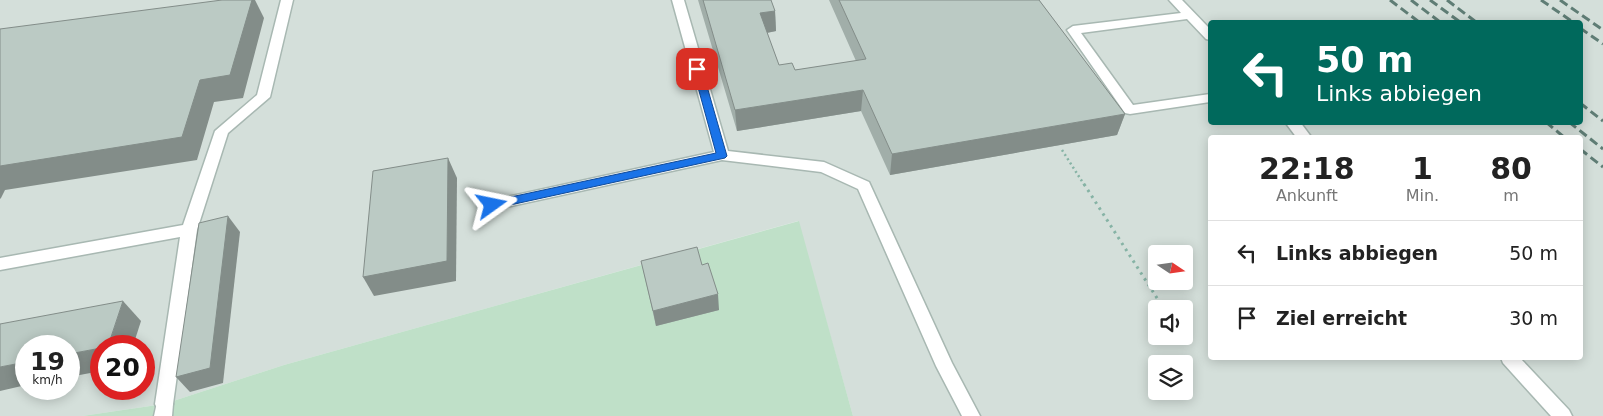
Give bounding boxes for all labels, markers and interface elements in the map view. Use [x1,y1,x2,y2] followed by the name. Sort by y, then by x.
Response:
[1233,40,1298,105] icon: left
[1316,40,1413,80] text: 50 m
[676,48,718,90] pin
[683,55,711,83] icon: arrive
[1316,81,1482,106] text: Links abbiegen
[1259,151,1355,186] text: 22:18
[1412,151,1433,186] text: 1
[1490,151,1532,186] text: 80
[465,178,517,230] position arrow
[1276,186,1338,205] text: Ankunft
[1406,186,1439,205] text: Min.
[1503,186,1519,205] text: m
[1233,239,1261,267] icon: left
[1276,242,1438,264] text: Links abbiegen
[1509,242,1558,264] text: 50 m
[1148,245,1192,290] north arrow
[1148,245,1193,400] map controls
[1148,300,1193,345] button: sound
[1233,304,1261,332] icon: arrive
[1276,307,1407,329] text: Ziel erreicht
[1509,307,1558,329] text: 30 m
[90,335,155,400] speed limit sign: 20
[30,347,65,376] text: 19
[1148,355,1193,400] button: layers
[32,373,63,387] text: km/h

